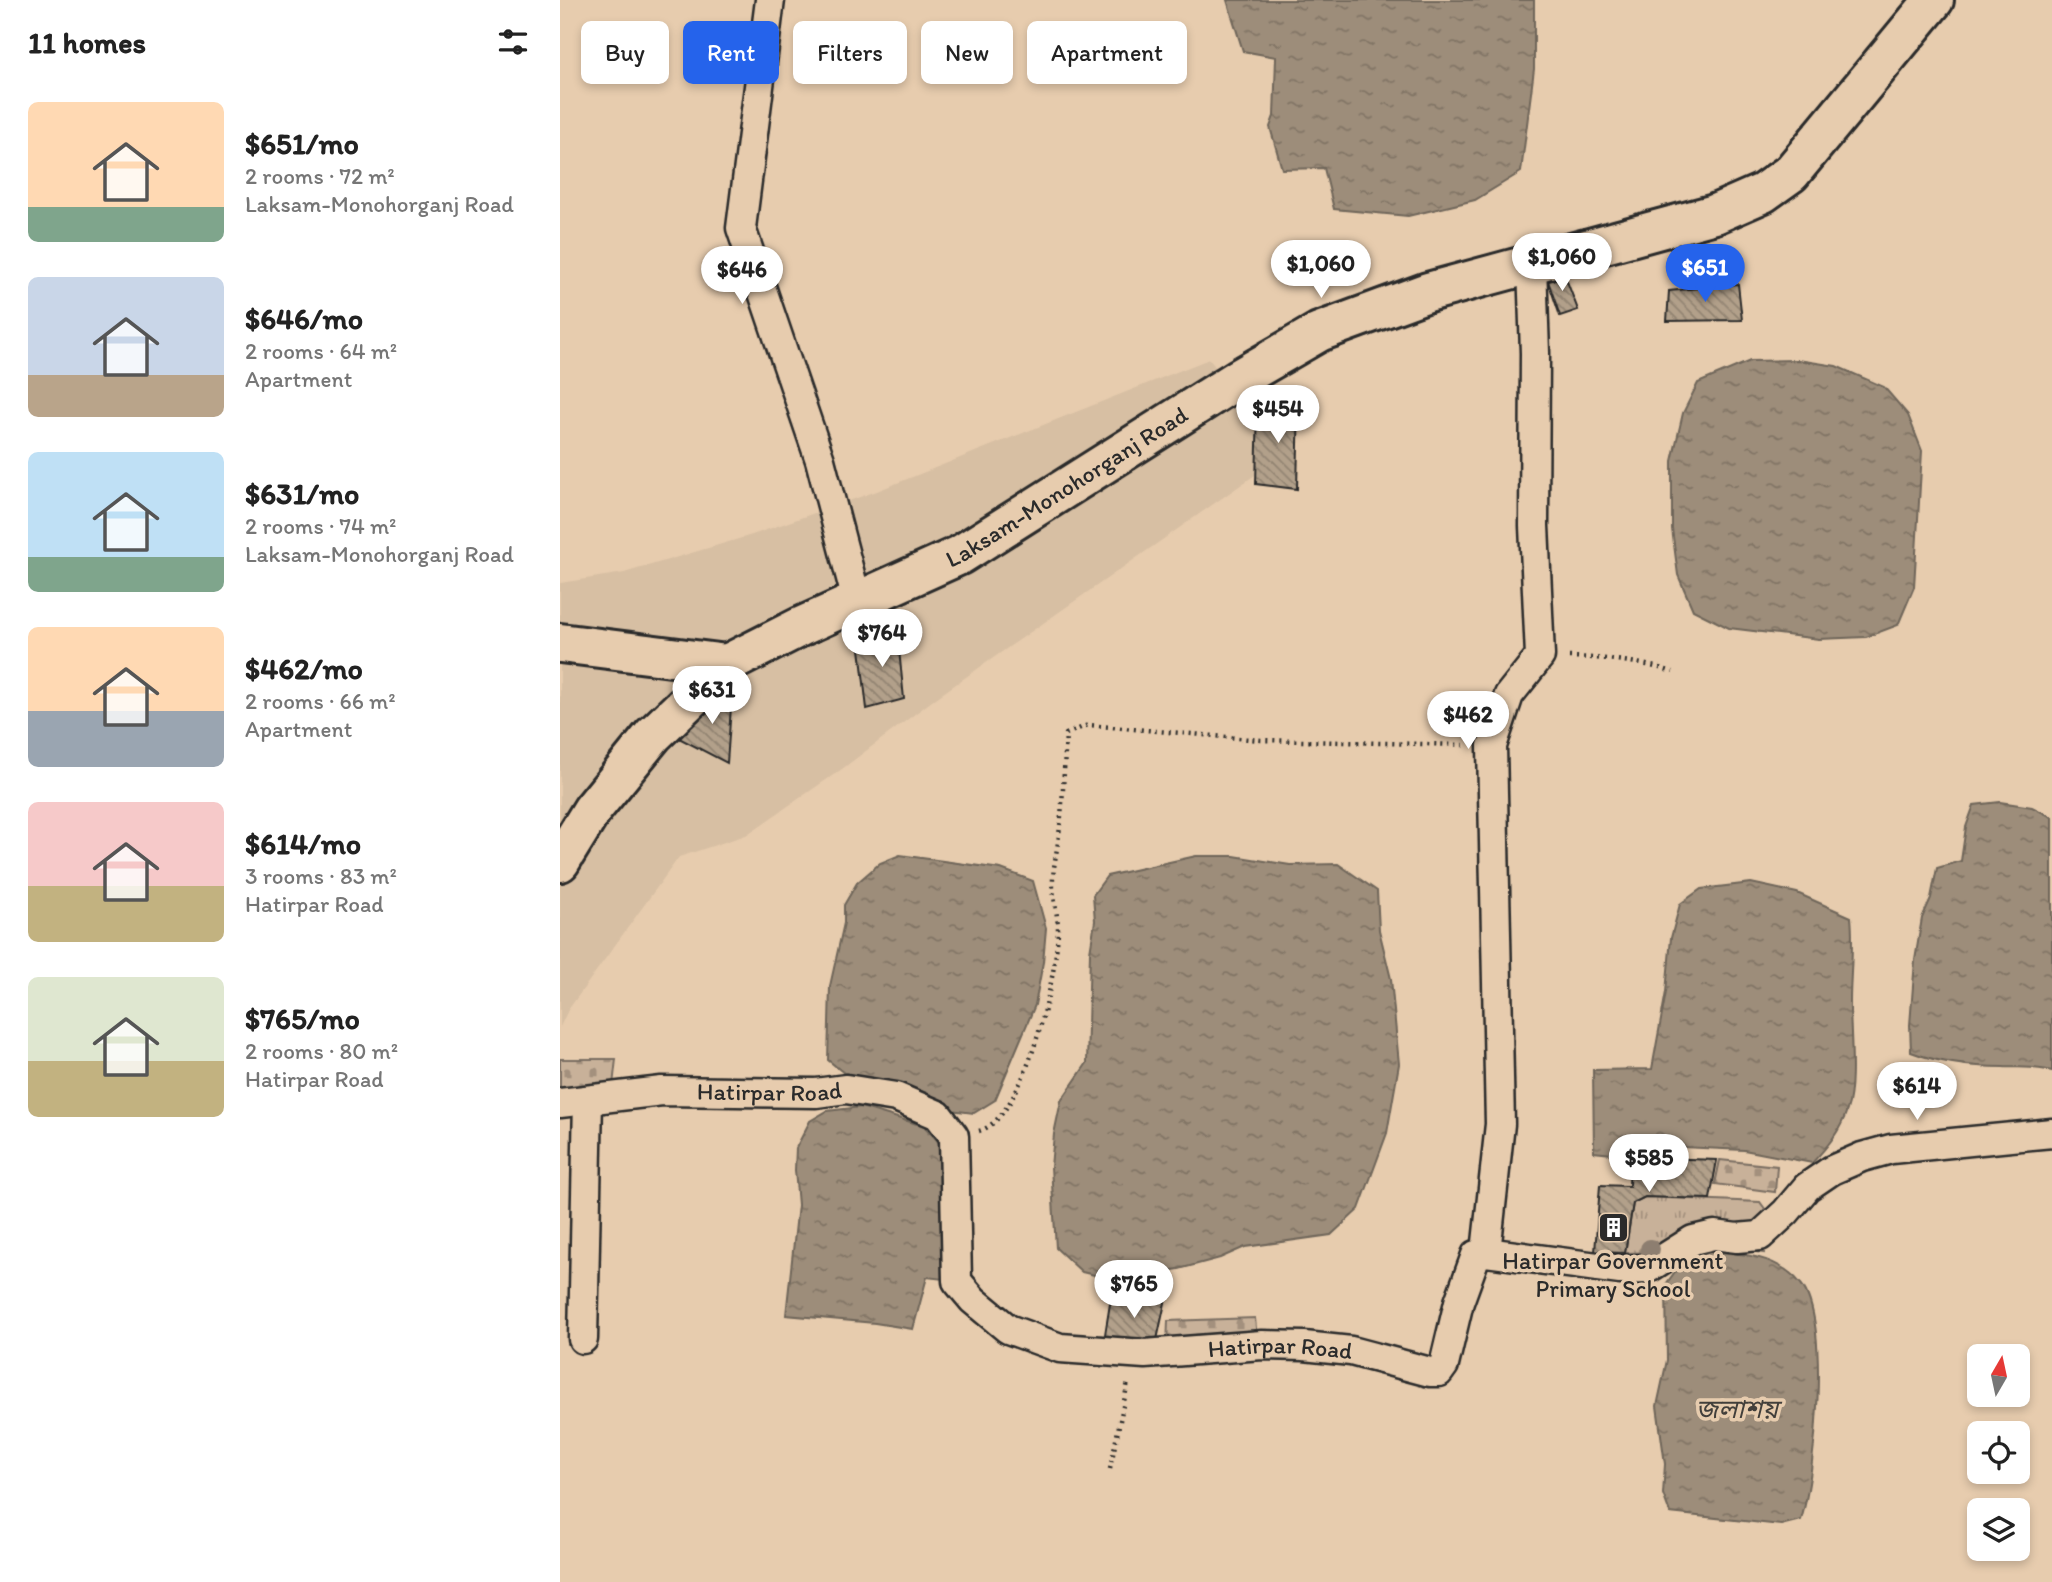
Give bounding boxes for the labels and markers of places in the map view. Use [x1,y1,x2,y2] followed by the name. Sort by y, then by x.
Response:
[1505,233,1619,293] pin: $1,060
[1264,240,1378,300] pin: $1,060
[1664,244,1746,304] pin: $651
[701,246,783,306] pin: $646
[1237,386,1319,445] pin: $454
[841,610,923,669] pin: $764
[671,666,753,726] pin: $631
[1427,692,1509,751] pin: $462
[1876,1062,1958,1122] pin: $614
[1608,1134,1690,1194] pin: $585
[1596,1210,1630,1244] building icon: Hatirpar Government Primary School
[1502,1246,1724,1303] place label: Hatirpar Government Primary School
[1093,1260,1175,1320] pin: $765

